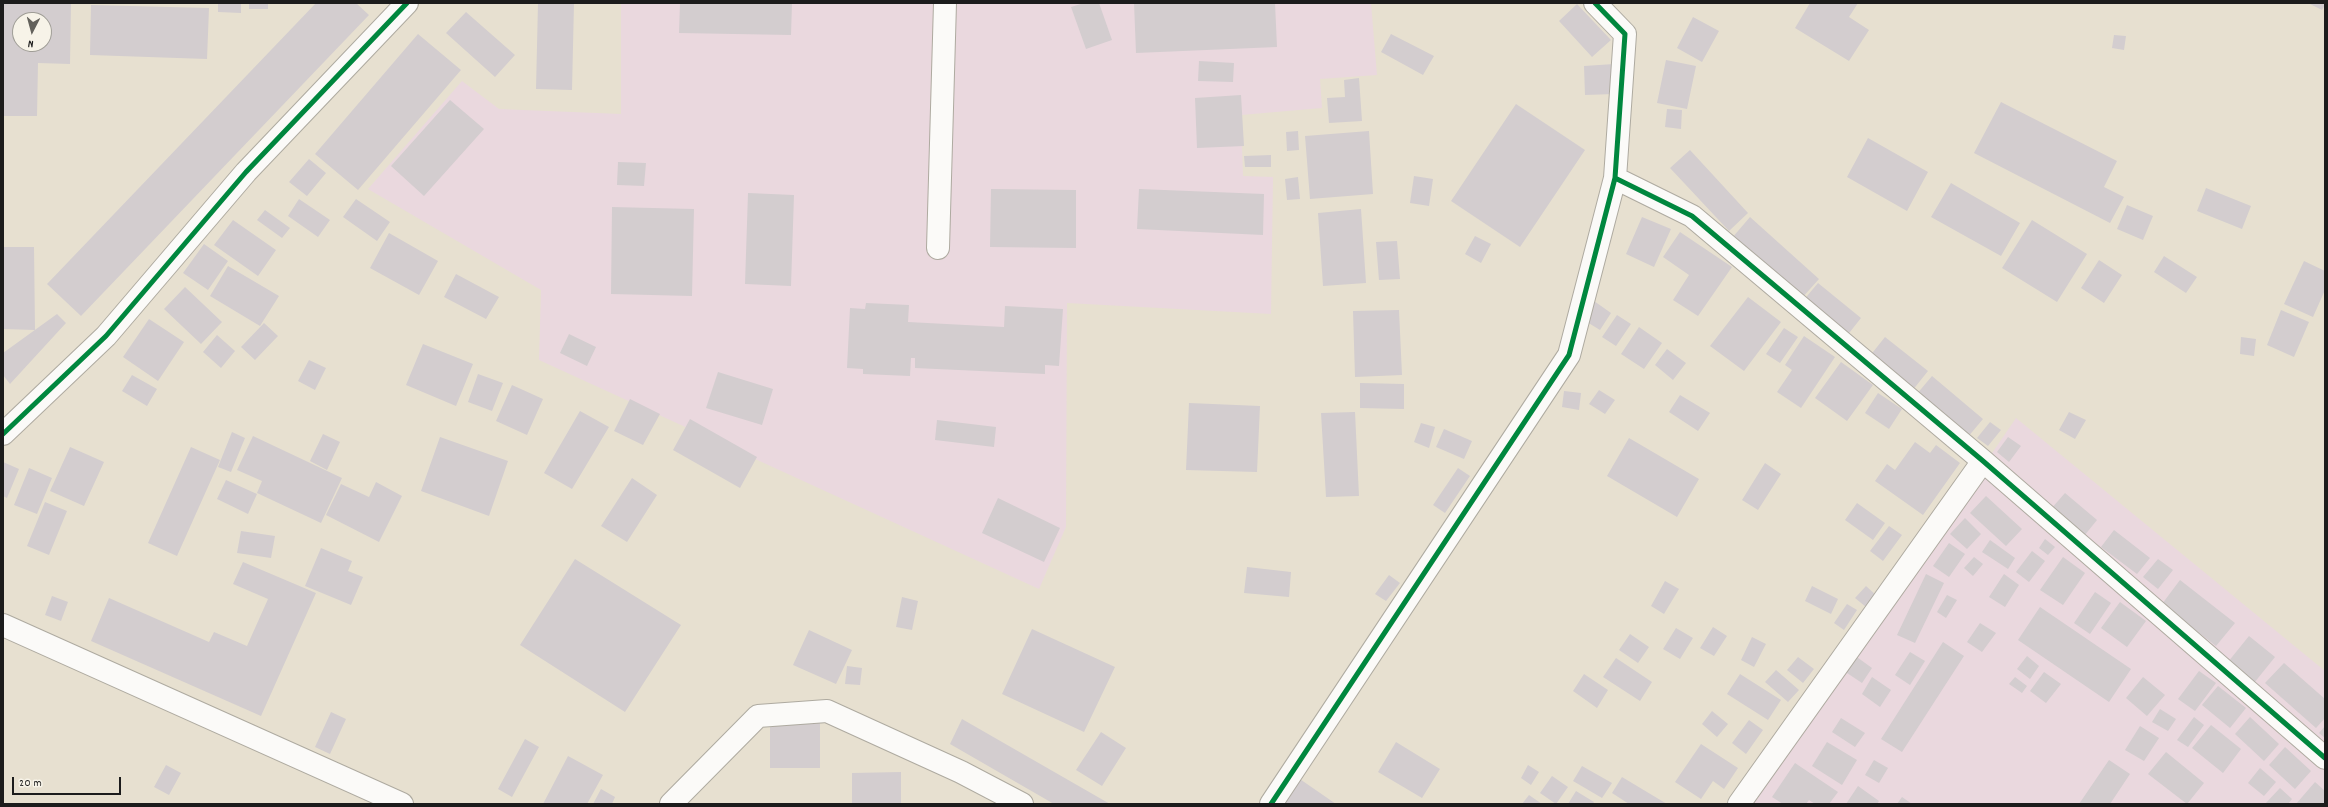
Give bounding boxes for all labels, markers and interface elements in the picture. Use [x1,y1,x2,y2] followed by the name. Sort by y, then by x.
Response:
[12,12,52,52] north arrow
[27,35,34,51] text: N
[14,769,123,795] scale bar
[19,775,42,792] text: 20 m

